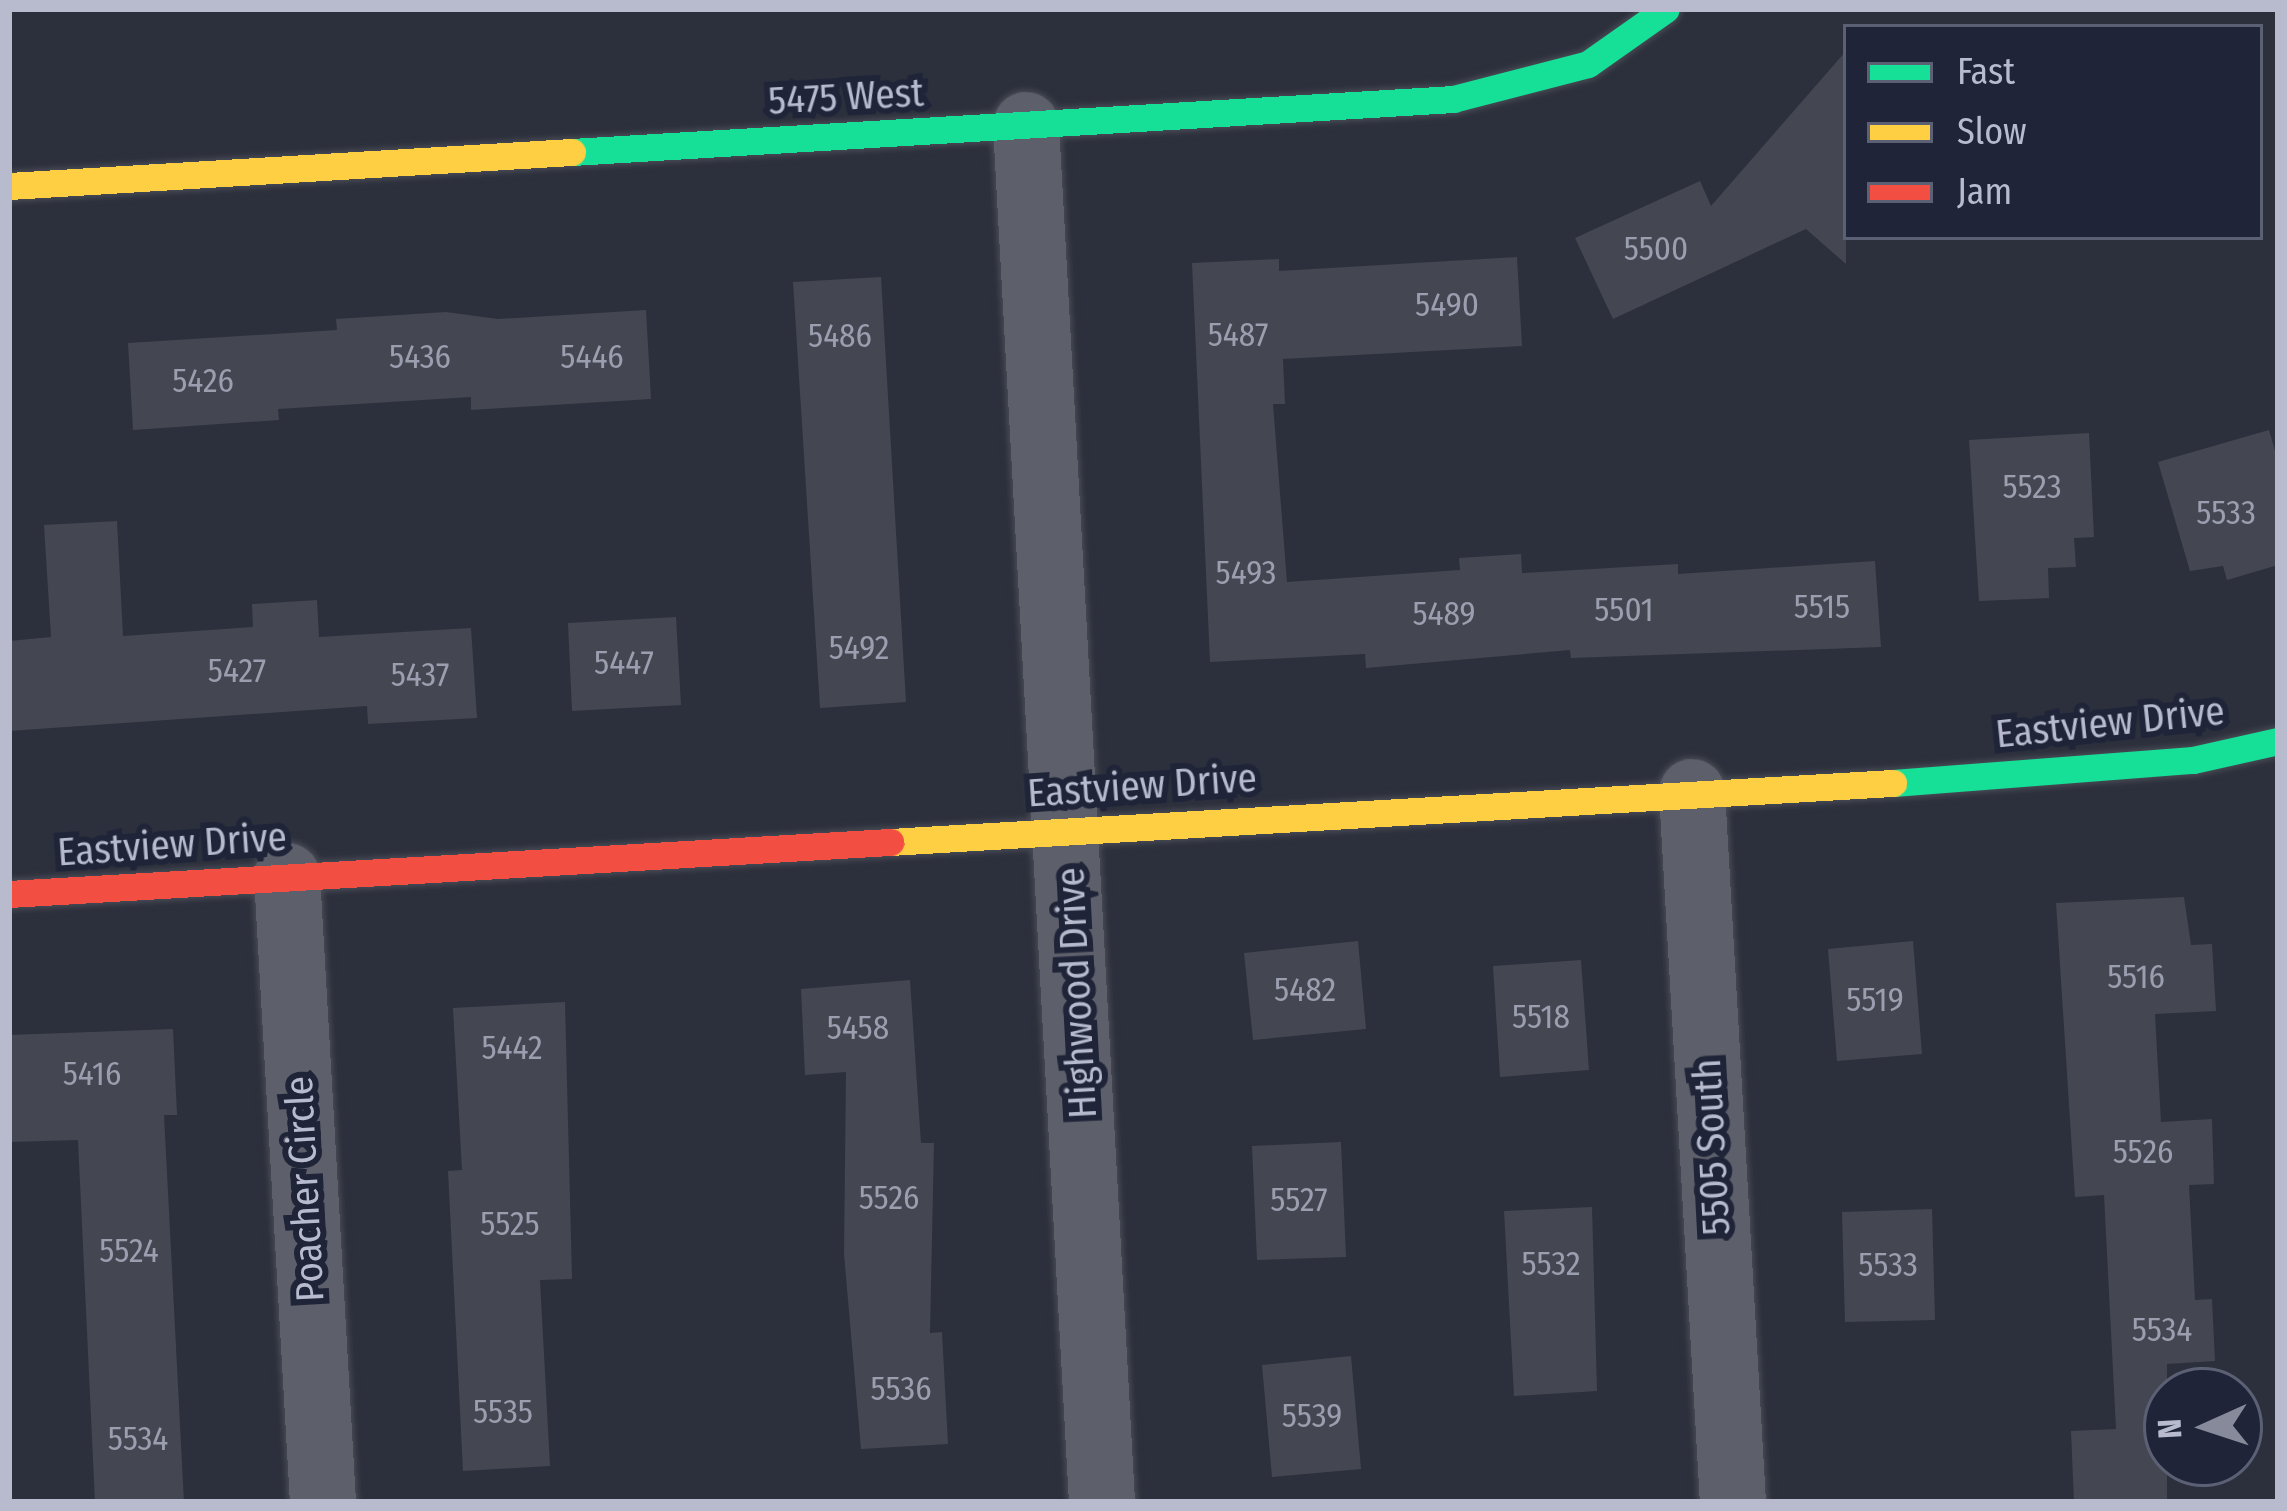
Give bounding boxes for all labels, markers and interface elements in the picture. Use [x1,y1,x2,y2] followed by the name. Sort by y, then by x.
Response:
[1843,24,2263,240] legend
[1957,50,2015,94] text: Fast
[767,70,925,124] street label: 5475 West
[1957,110,2027,154] text: Slow
[1957,170,2012,214] text: Jam
[1624,230,1688,270] house number: 5500
[1415,286,1479,326] house number: 5490
[1208,316,1268,356] house number: 5487
[808,317,872,357] house number: 5486
[389,338,451,378] house number: 5436
[560,338,624,378] house number: 5446
[172,362,234,402] house number: 5426
[2002,468,2062,508] house number: 5523
[2196,494,2256,534] house number: 5533
[1216,554,1276,594] house number: 5493
[1794,588,1850,628] house number: 5515
[1594,591,1654,631] house number: 5501
[1412,595,1476,635] house number: 5489
[829,629,889,669] house number: 5492
[594,644,654,684] house number: 5447
[208,652,266,692] house number: 5427
[391,656,449,696] house number: 5437
[1993,688,2227,758] street label: Eastview Drive
[1026,755,1258,817] street label: Eastview Drive
[56,814,288,876] street label: Eastview Drive
[1047,866,1107,1120] street label: Highwood Drive
[2107,958,2165,998] house number: 5516
[1274,971,1336,1011] house number: 5482
[1846,981,1904,1021] house number: 5519
[1512,998,1570,1038] house number: 5518
[827,1009,889,1049] house number: 5458
[481,1029,543,1069] house number: 5442
[63,1055,121,1095] house number: 5416
[1684,1058,1740,1236] street label: 5505 South
[276,1075,334,1303] street label: Poacher Circle
[2113,1133,2173,1173] house number: 5526
[859,1179,919,1219] house number: 5526
[1270,1181,1328,1221] house number: 5527
[480,1205,540,1245] house number: 5525
[99,1232,159,1272] house number: 5524
[1521,1245,1581,1285] house number: 5532
[1858,1246,1918,1286] house number: 5533
[2132,1311,2192,1351] house number: 5534
[2143,1367,2263,1487] north arrow
[870,1370,932,1410] house number: 5536
[473,1393,533,1433] house number: 5535
[1282,1397,1342,1437] house number: 5539
[2150,1418,2191,1440] text: N
[108,1420,168,1460] house number: 5534

